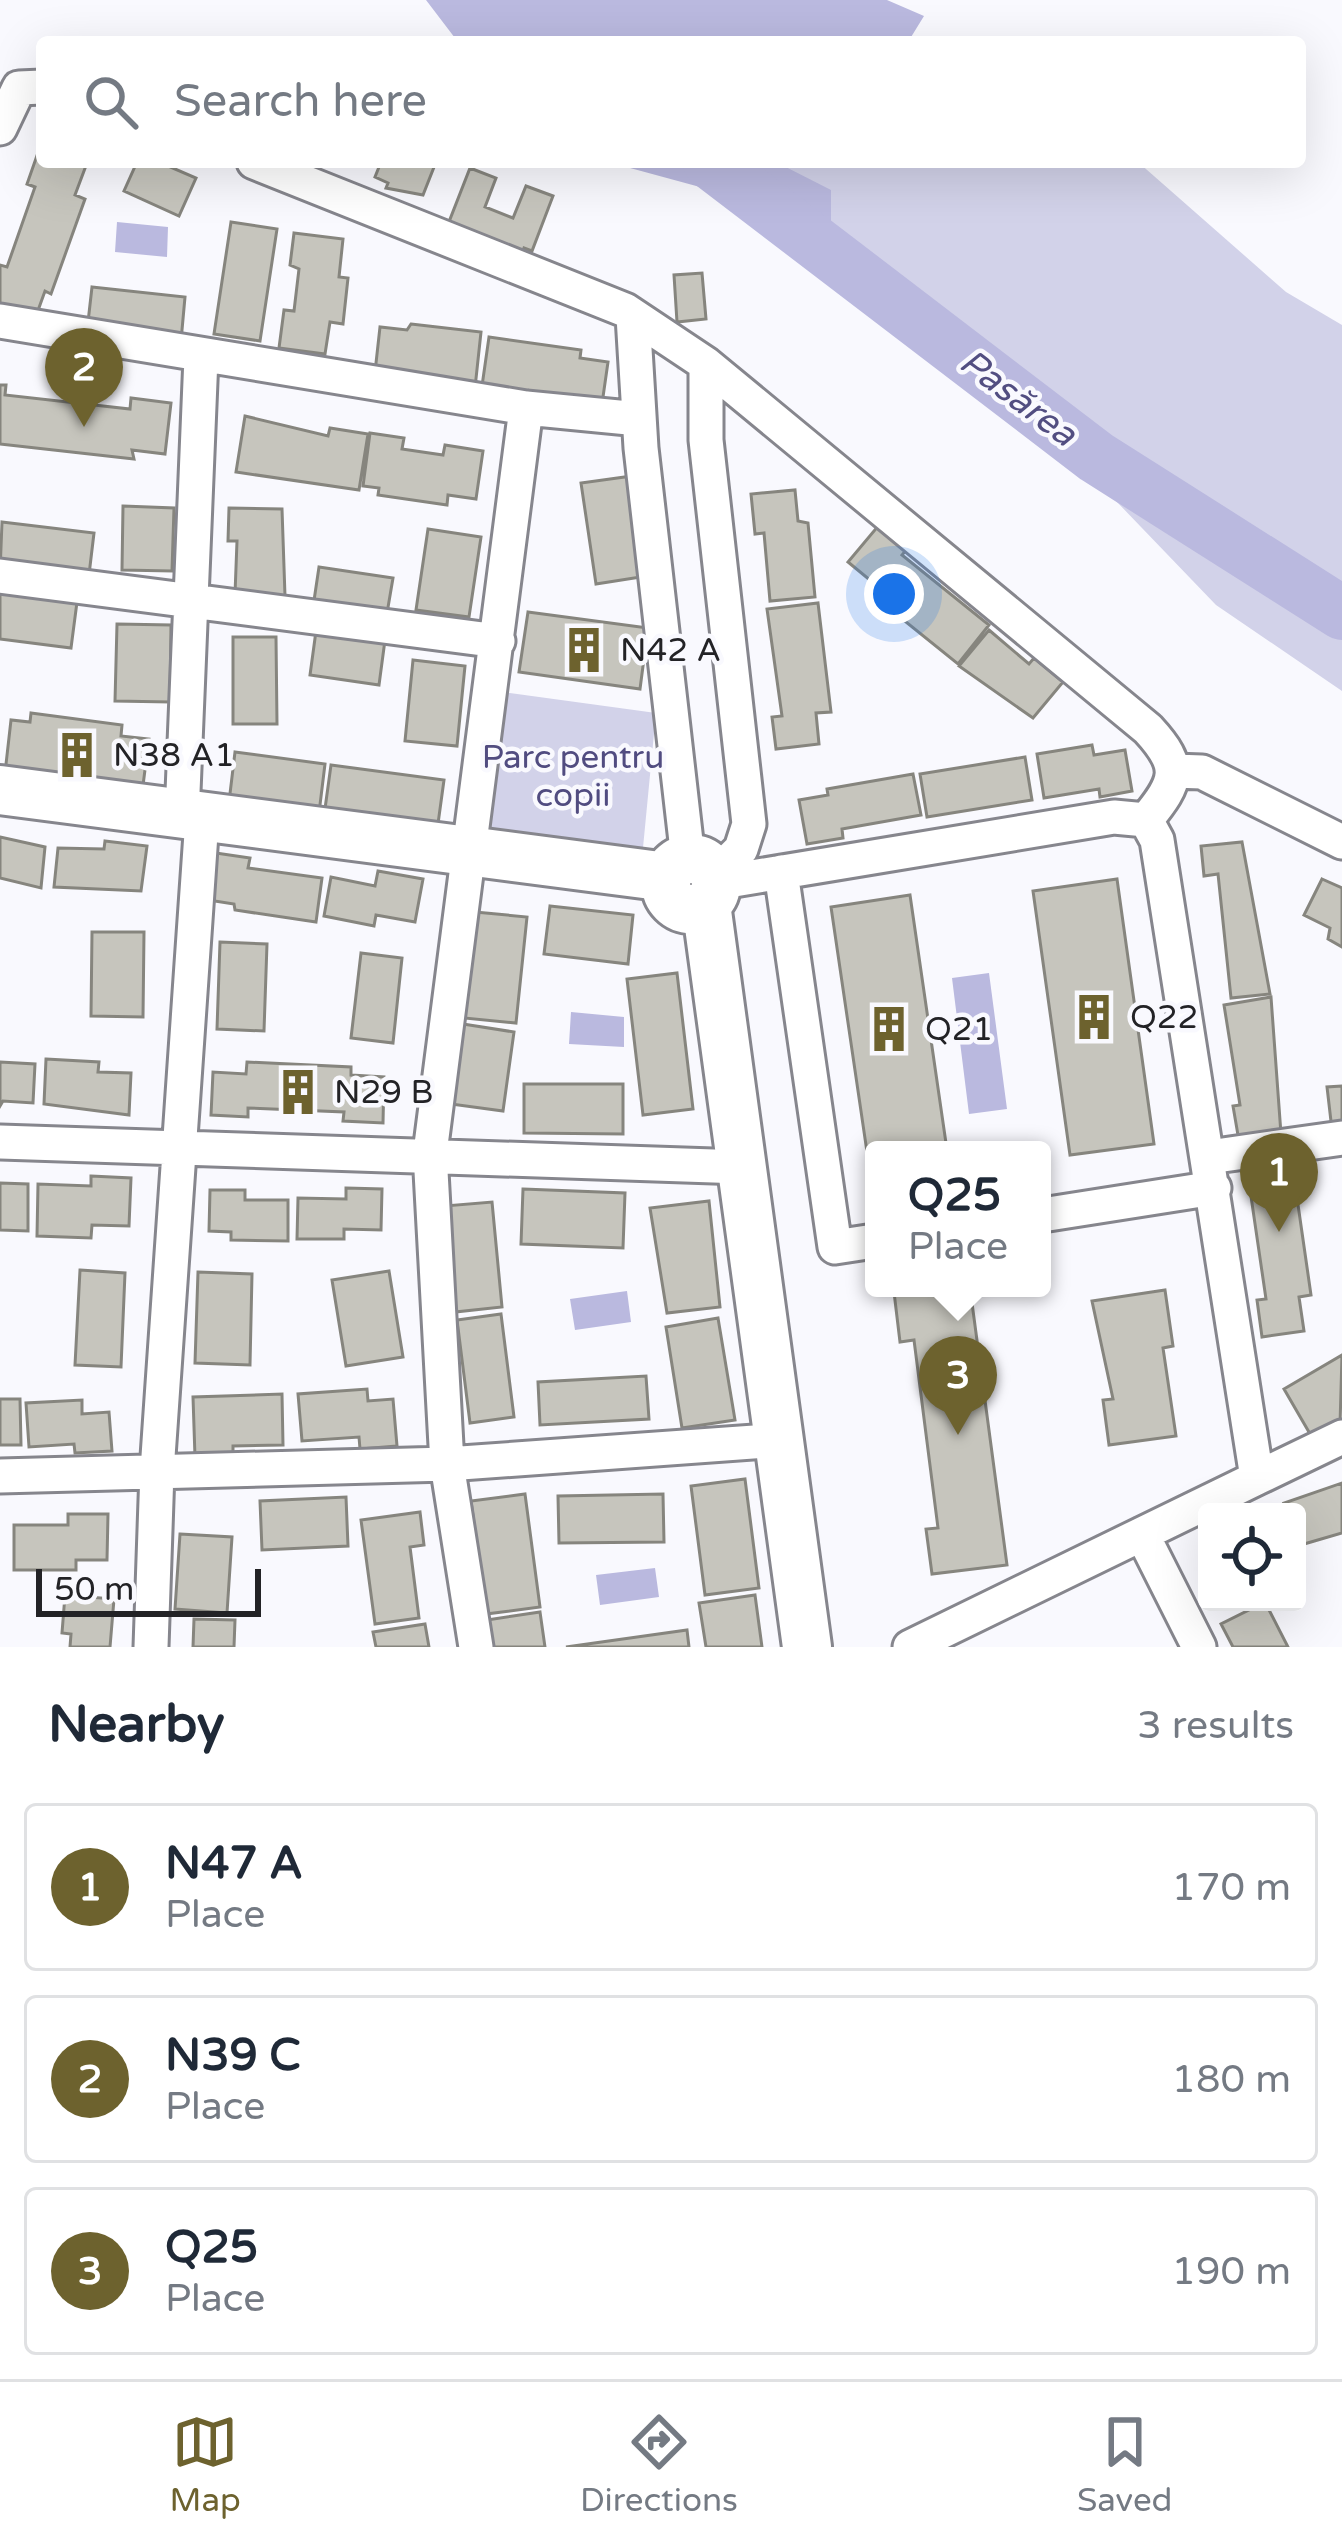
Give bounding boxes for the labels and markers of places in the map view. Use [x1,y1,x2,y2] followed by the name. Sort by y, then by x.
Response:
[45,328,123,427] pin: 2
[559,625,609,675] building icon: N42 A
[620,631,721,670] place label: N42 A
[52,730,102,780] building icon: N38 A1
[113,736,235,775] place label: N38 A1
[1069,992,1119,1042] building icon: Q22
[1130,998,1198,1037] place label: Q22
[864,1004,914,1054] building icon: Q21
[925,1010,993,1049] place label: Q21
[273,1067,323,1117] building icon: N29 B
[334,1073,433,1112] place label: N29 B
[1240,1133,1318,1232] pin: 1
[919,1336,997,1435] pin: 3

